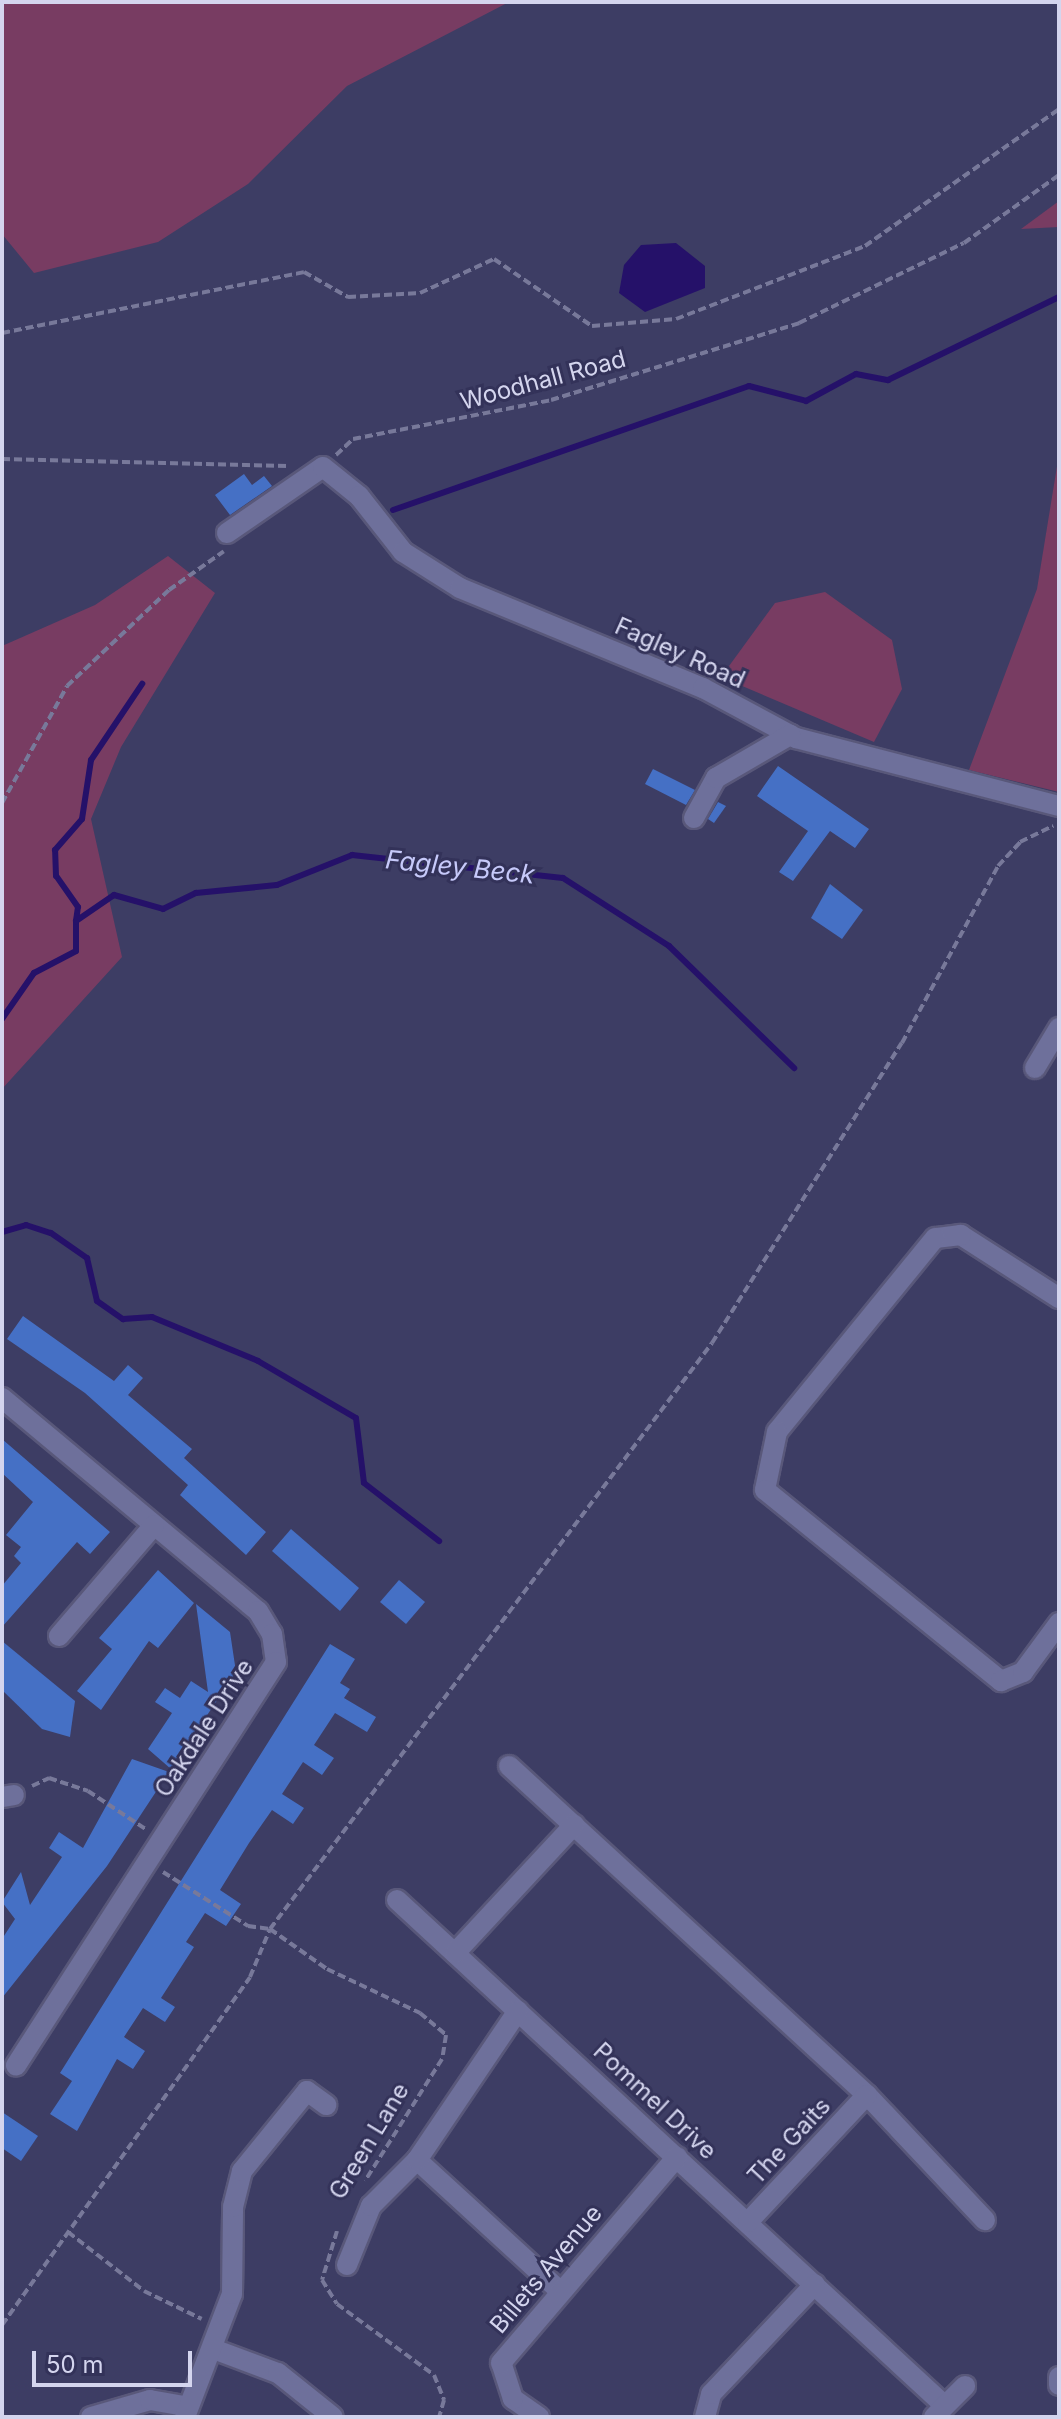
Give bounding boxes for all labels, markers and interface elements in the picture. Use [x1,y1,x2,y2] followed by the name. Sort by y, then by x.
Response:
[457,344,629,416] street label: Woodhall Road
[611,612,749,694] street label: Fagley Road
[384,844,536,890] water label: Fagley Beck
[149,1654,259,1802] street label: Oakdale Drive
[587,2037,723,2165] street label: Pommel Drive
[323,2078,415,2204] street label: Green Lane
[742,2092,836,2190] street label: The Gaits
[484,2199,608,2339] street label: Billets Avenue
[36,2335,196,2385] scale bar
[46,2350,104,2379] text: 50 m

